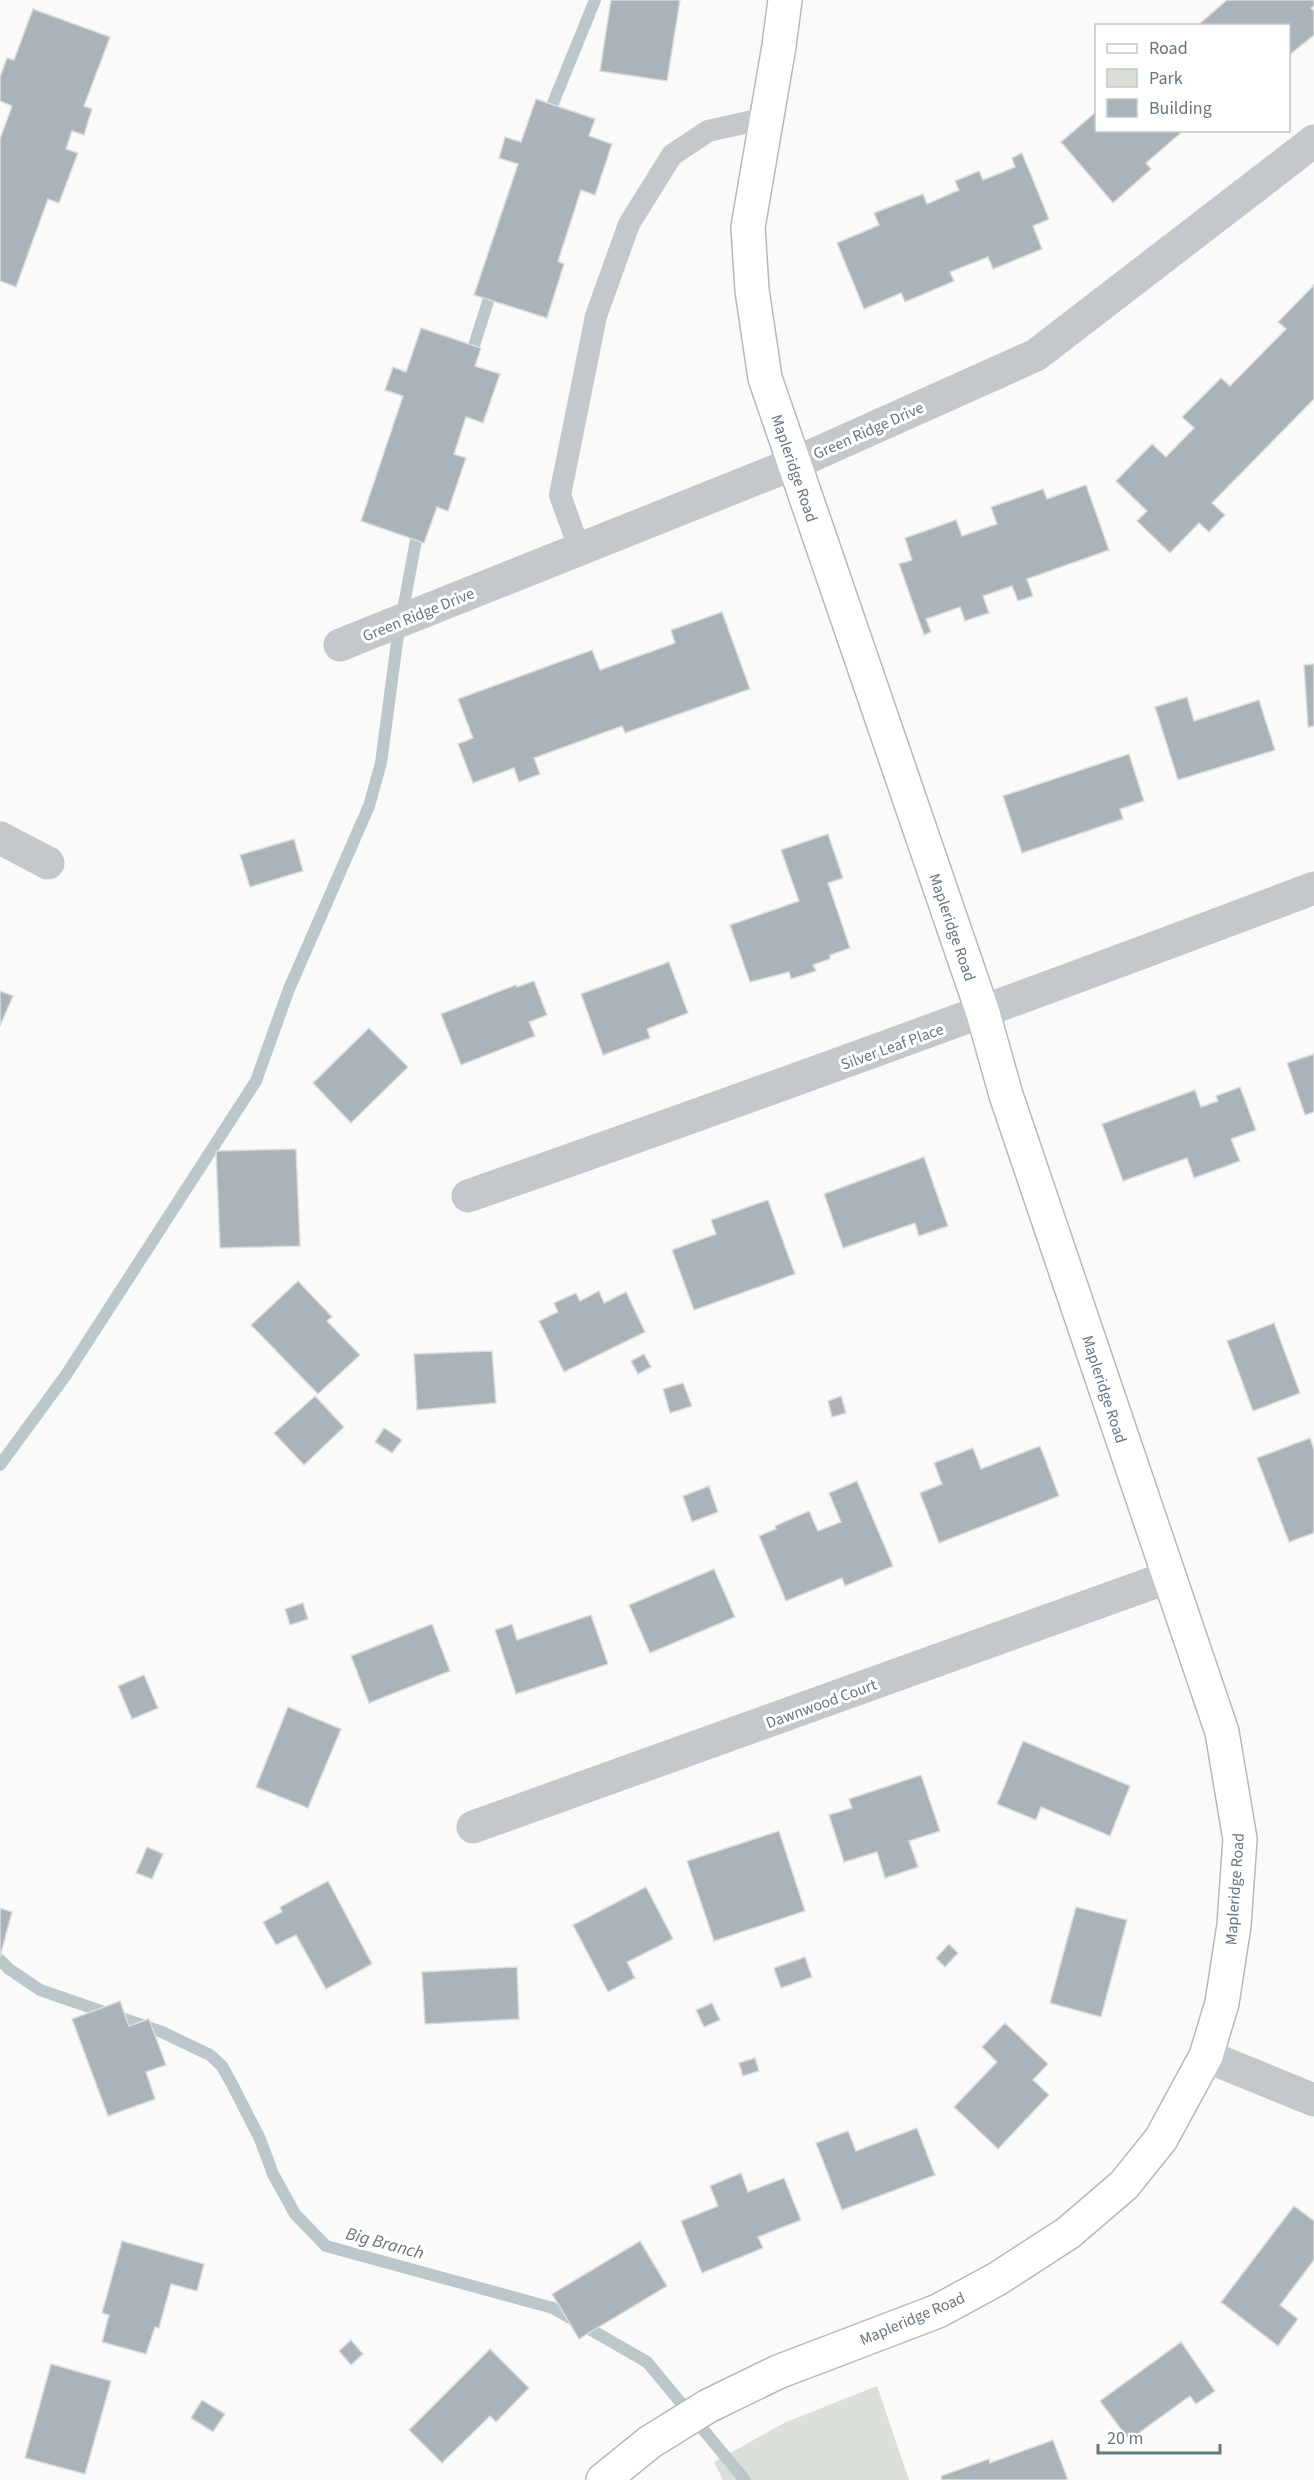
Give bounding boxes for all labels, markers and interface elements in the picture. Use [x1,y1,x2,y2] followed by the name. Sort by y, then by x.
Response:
[1095,24,1290,132] legend
[1149,36,1188,61] text: Road
[1149,66,1183,91] text: Park
[1149,96,1212,121] text: Building
[810,397,927,465] street label: Green Ridge Drive
[765,412,823,525] street label: Mapleridge Road
[359,582,478,647] street label: Green Ridge Drive
[923,871,981,984] street label: Mapleridge Road
[838,1018,947,1076] street label: Silver Leaf Place
[1076,1333,1132,1446] street label: Mapleridge Road
[763,1673,880,1734] street label: Dawnwood Court
[1220,1832,1250,1946] street label: Mapleridge Road
[343,2221,427,2266] water label: Big Branch
[856,2287,968,2351] street label: Mapleridge Road
[1098,2417,1220,2455] scale bar
[1107,2426,1143,2451] text: 20 m

